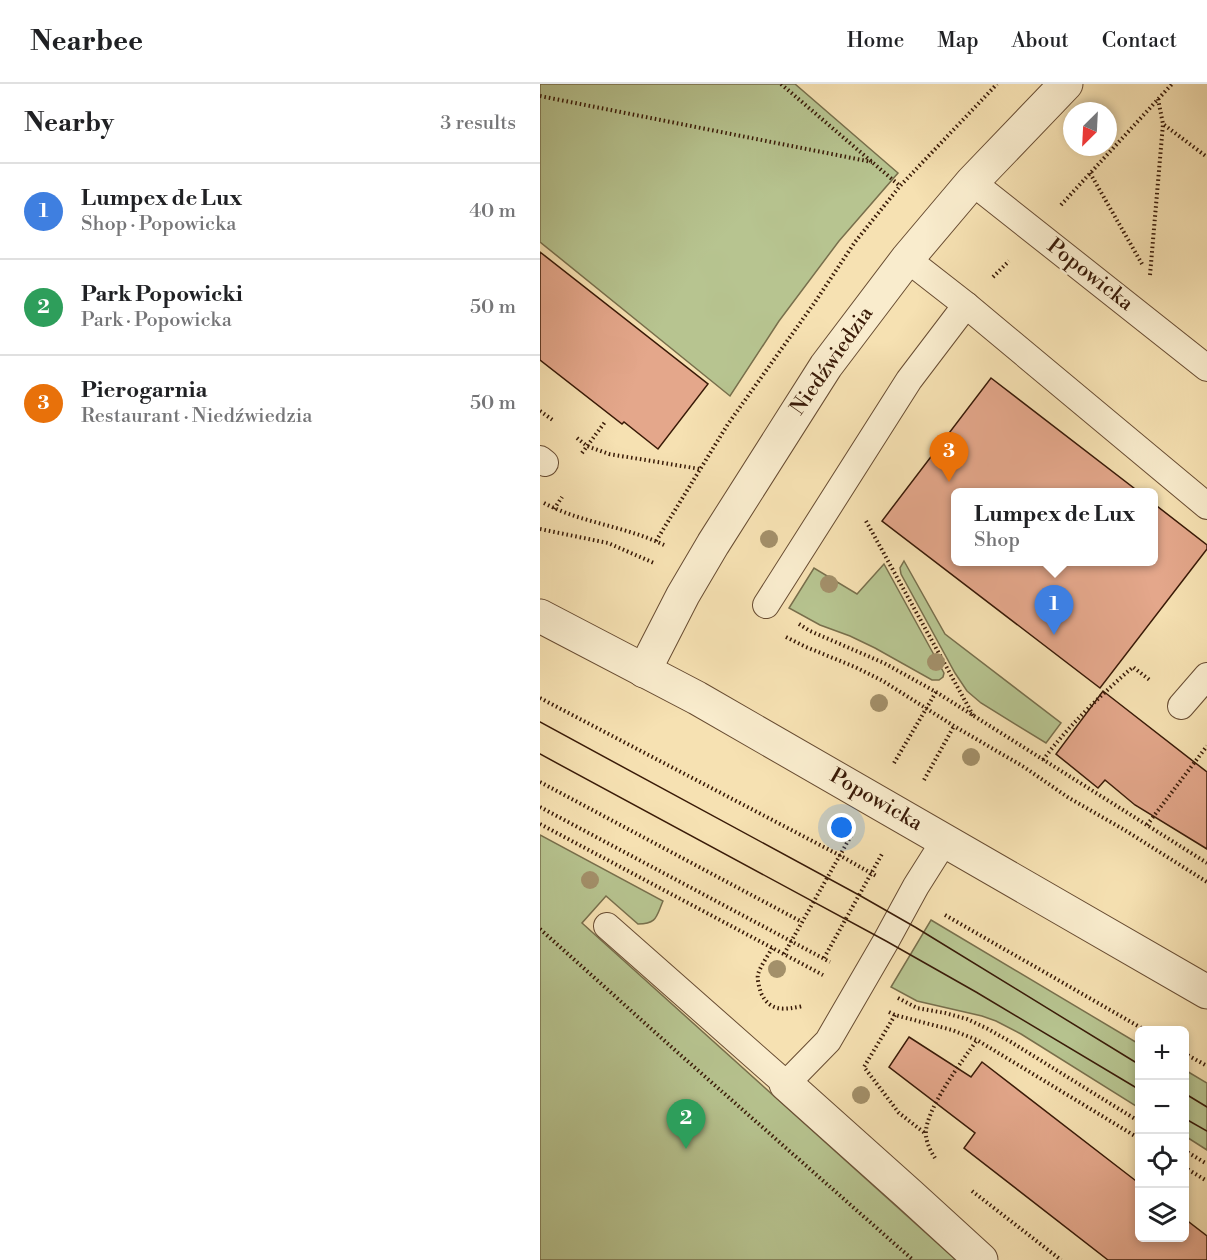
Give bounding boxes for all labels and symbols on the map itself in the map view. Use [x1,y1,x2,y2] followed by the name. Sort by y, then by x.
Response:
[1063,102,1117,156] north arrow
[1042,233,1139,317] street label: Popowicka
[785,301,879,420] street label: Niedźwiedzia
[930,432,968,482] pin: 3
[1034,586,1074,635] pin: 1
[825,763,927,837] street label: Popowicka
[827,813,856,842] your location
[666,1100,706,1149] pin: 2

